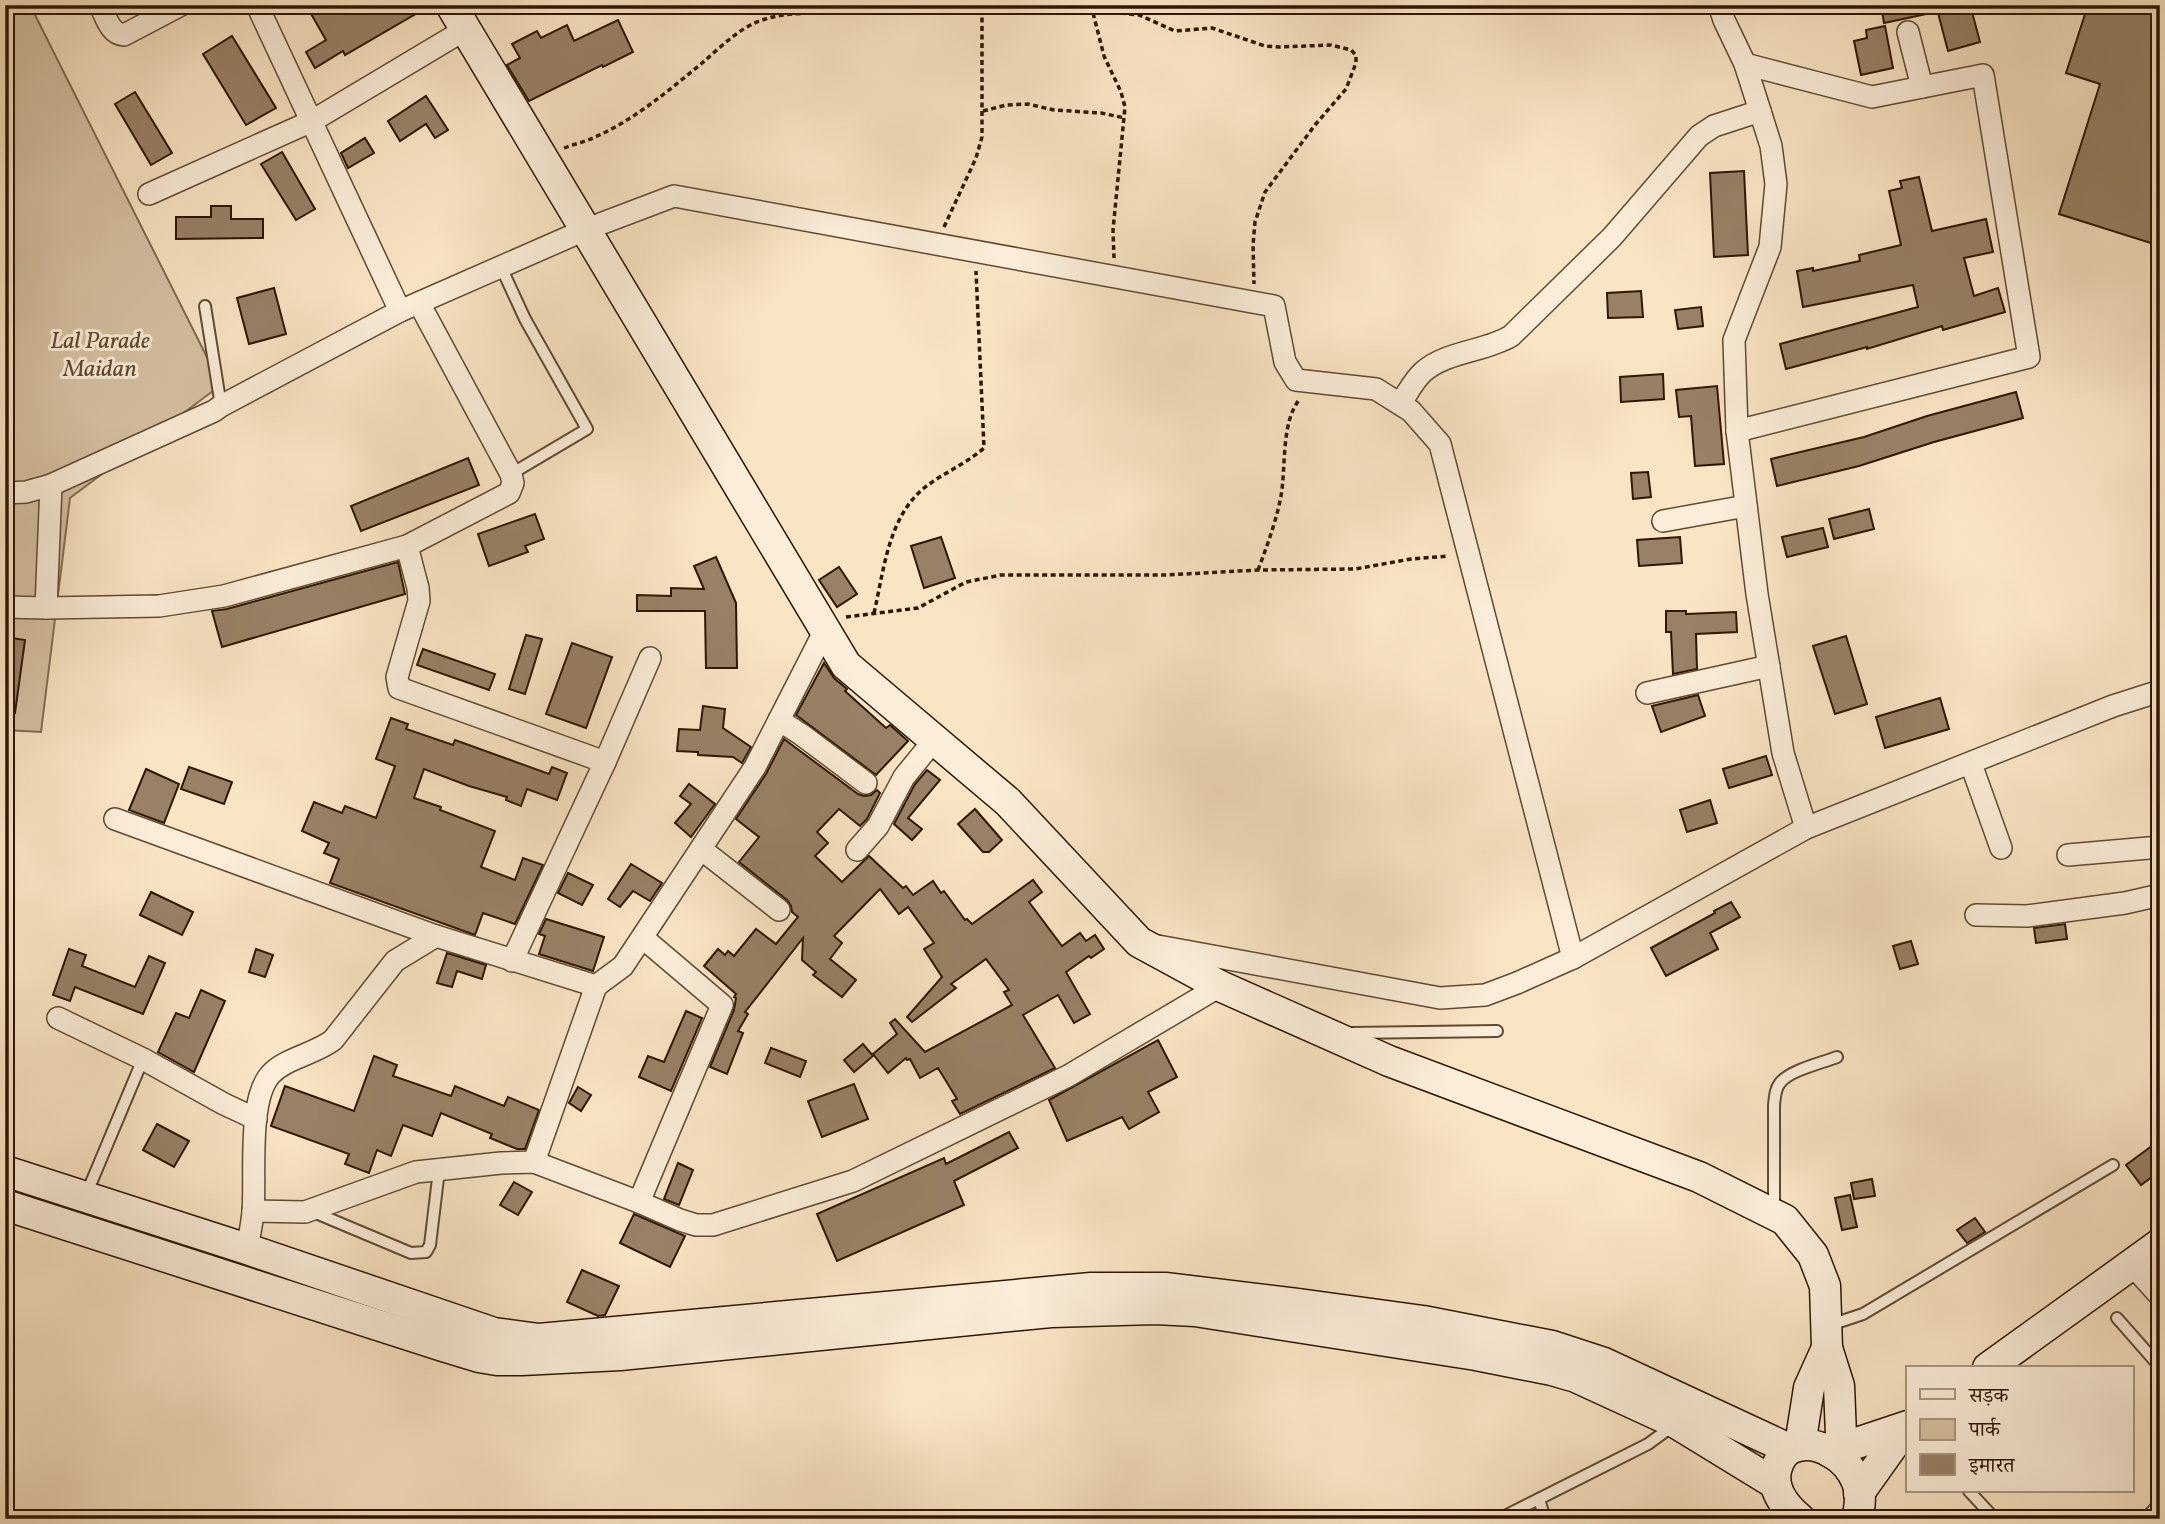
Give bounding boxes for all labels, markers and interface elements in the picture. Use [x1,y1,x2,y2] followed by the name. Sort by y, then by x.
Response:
[50,325,150,387] park label: Lal Parade Maidan
[1906,1366,2134,1492] legend
[1968,1382,2009,1411] text: सड़क
[1968,1416,2001,1445] text: पार्क
[1968,1452,2016,1481] text: इमारत

